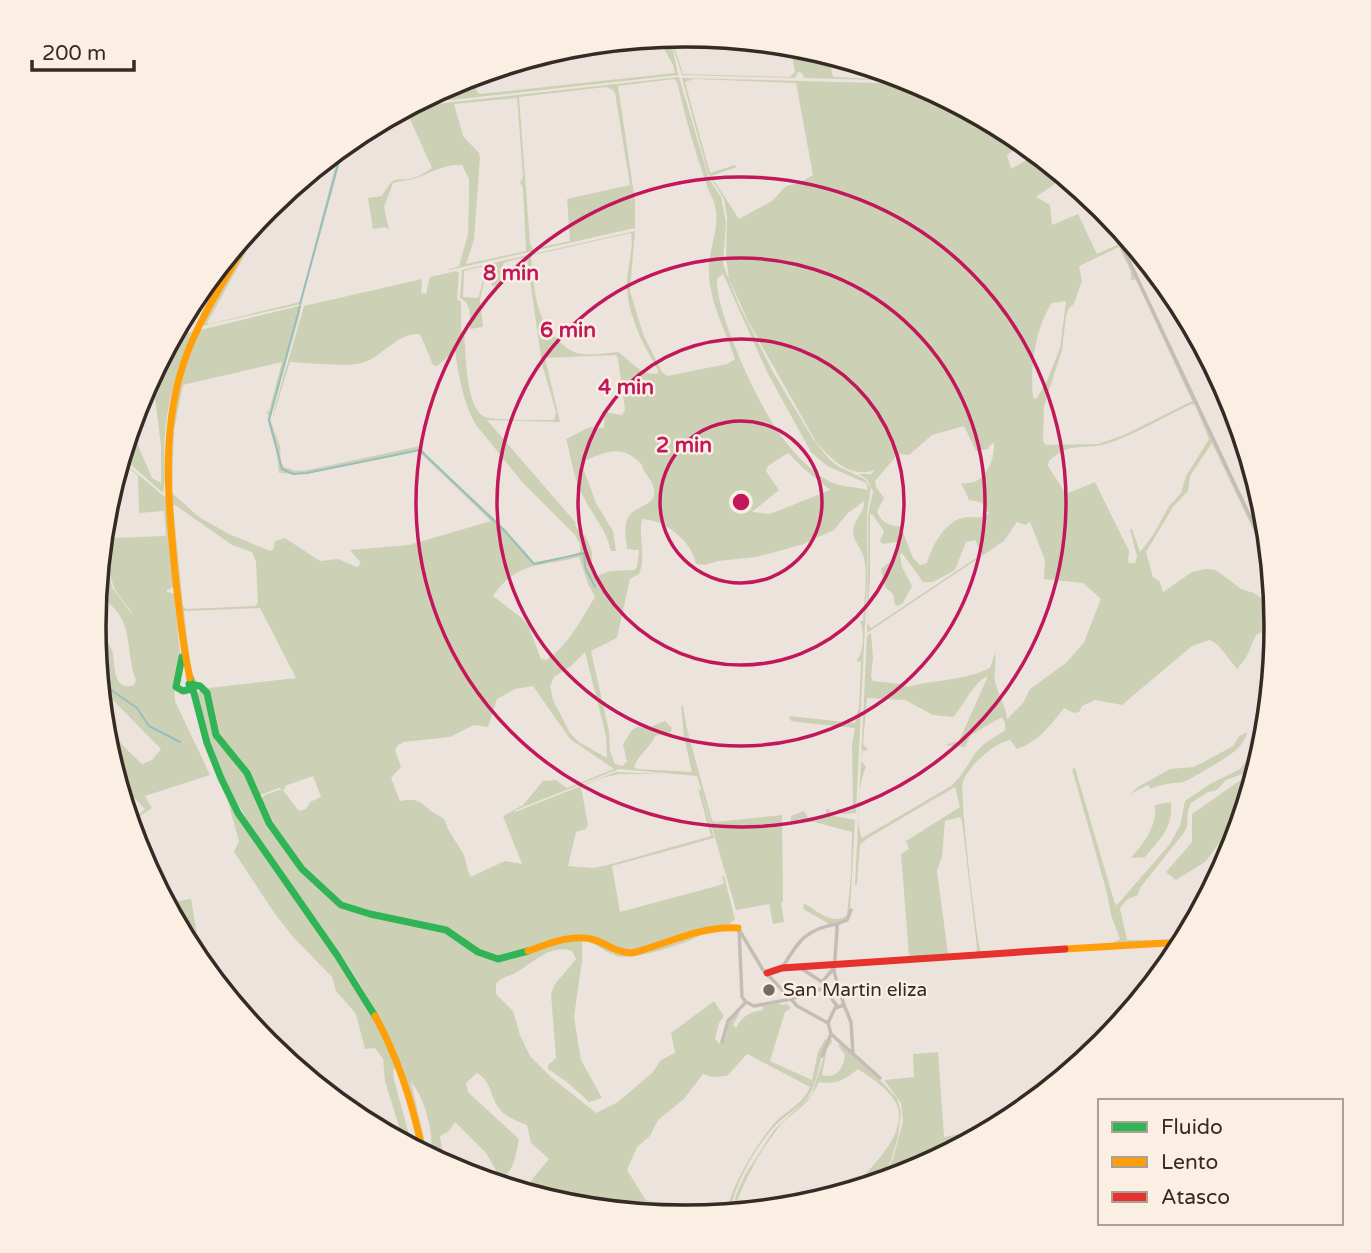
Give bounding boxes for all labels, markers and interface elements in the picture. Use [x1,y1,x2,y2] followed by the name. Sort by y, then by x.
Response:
[32,28,133,72] scale bar
[42,41,106,66] text: 200 m
[483,261,539,286] text: 8 min
[540,318,596,343] text: 6 min
[598,375,654,400] text: 4 min
[656,433,712,458] text: 2 min
[729,490,753,514] centre of rings
[783,979,927,1001] place label: San Martin eliza
[761,982,777,998] marker: San Martin eliza
[1098,1099,1343,1225] legend
[1161,1115,1223,1140] text: Fluido
[1161,1150,1218,1175] text: Lento
[1161,1185,1230,1210] text: Atasco

